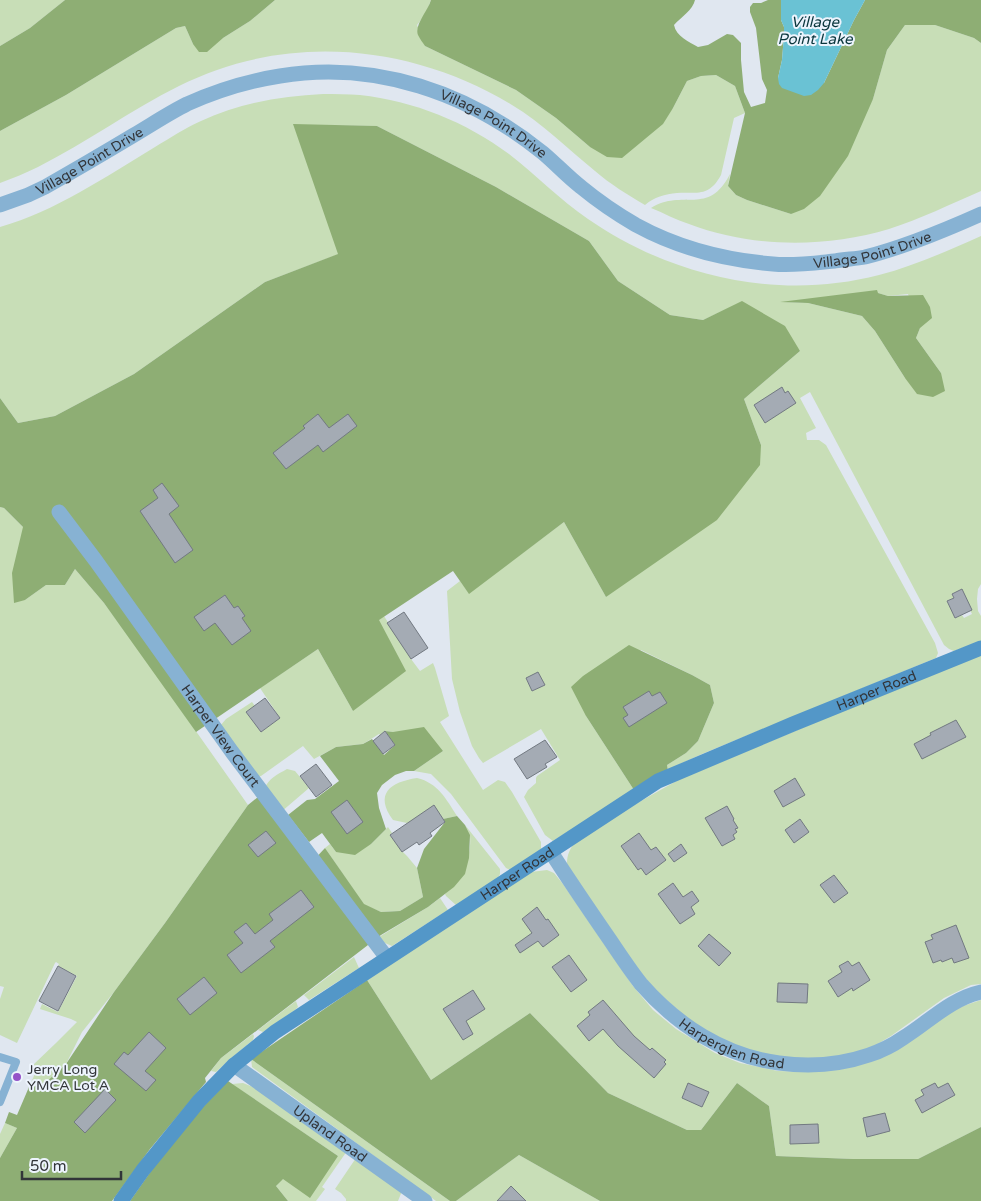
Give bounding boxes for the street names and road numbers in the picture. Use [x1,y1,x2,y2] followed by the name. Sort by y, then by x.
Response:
[438,86,550,162] street label: Village Point Drive
[33,123,146,199] street label: Village Point Drive
[812,228,934,272] street label: Village Point Drive
[834,667,919,715] street label: Harper Road
[178,681,264,791] street label: Harper View Court
[477,843,557,904] street label: Harper Road
[675,1015,785,1073] street label: Harperglen Road
[290,1102,370,1166] street label: Upland Road

